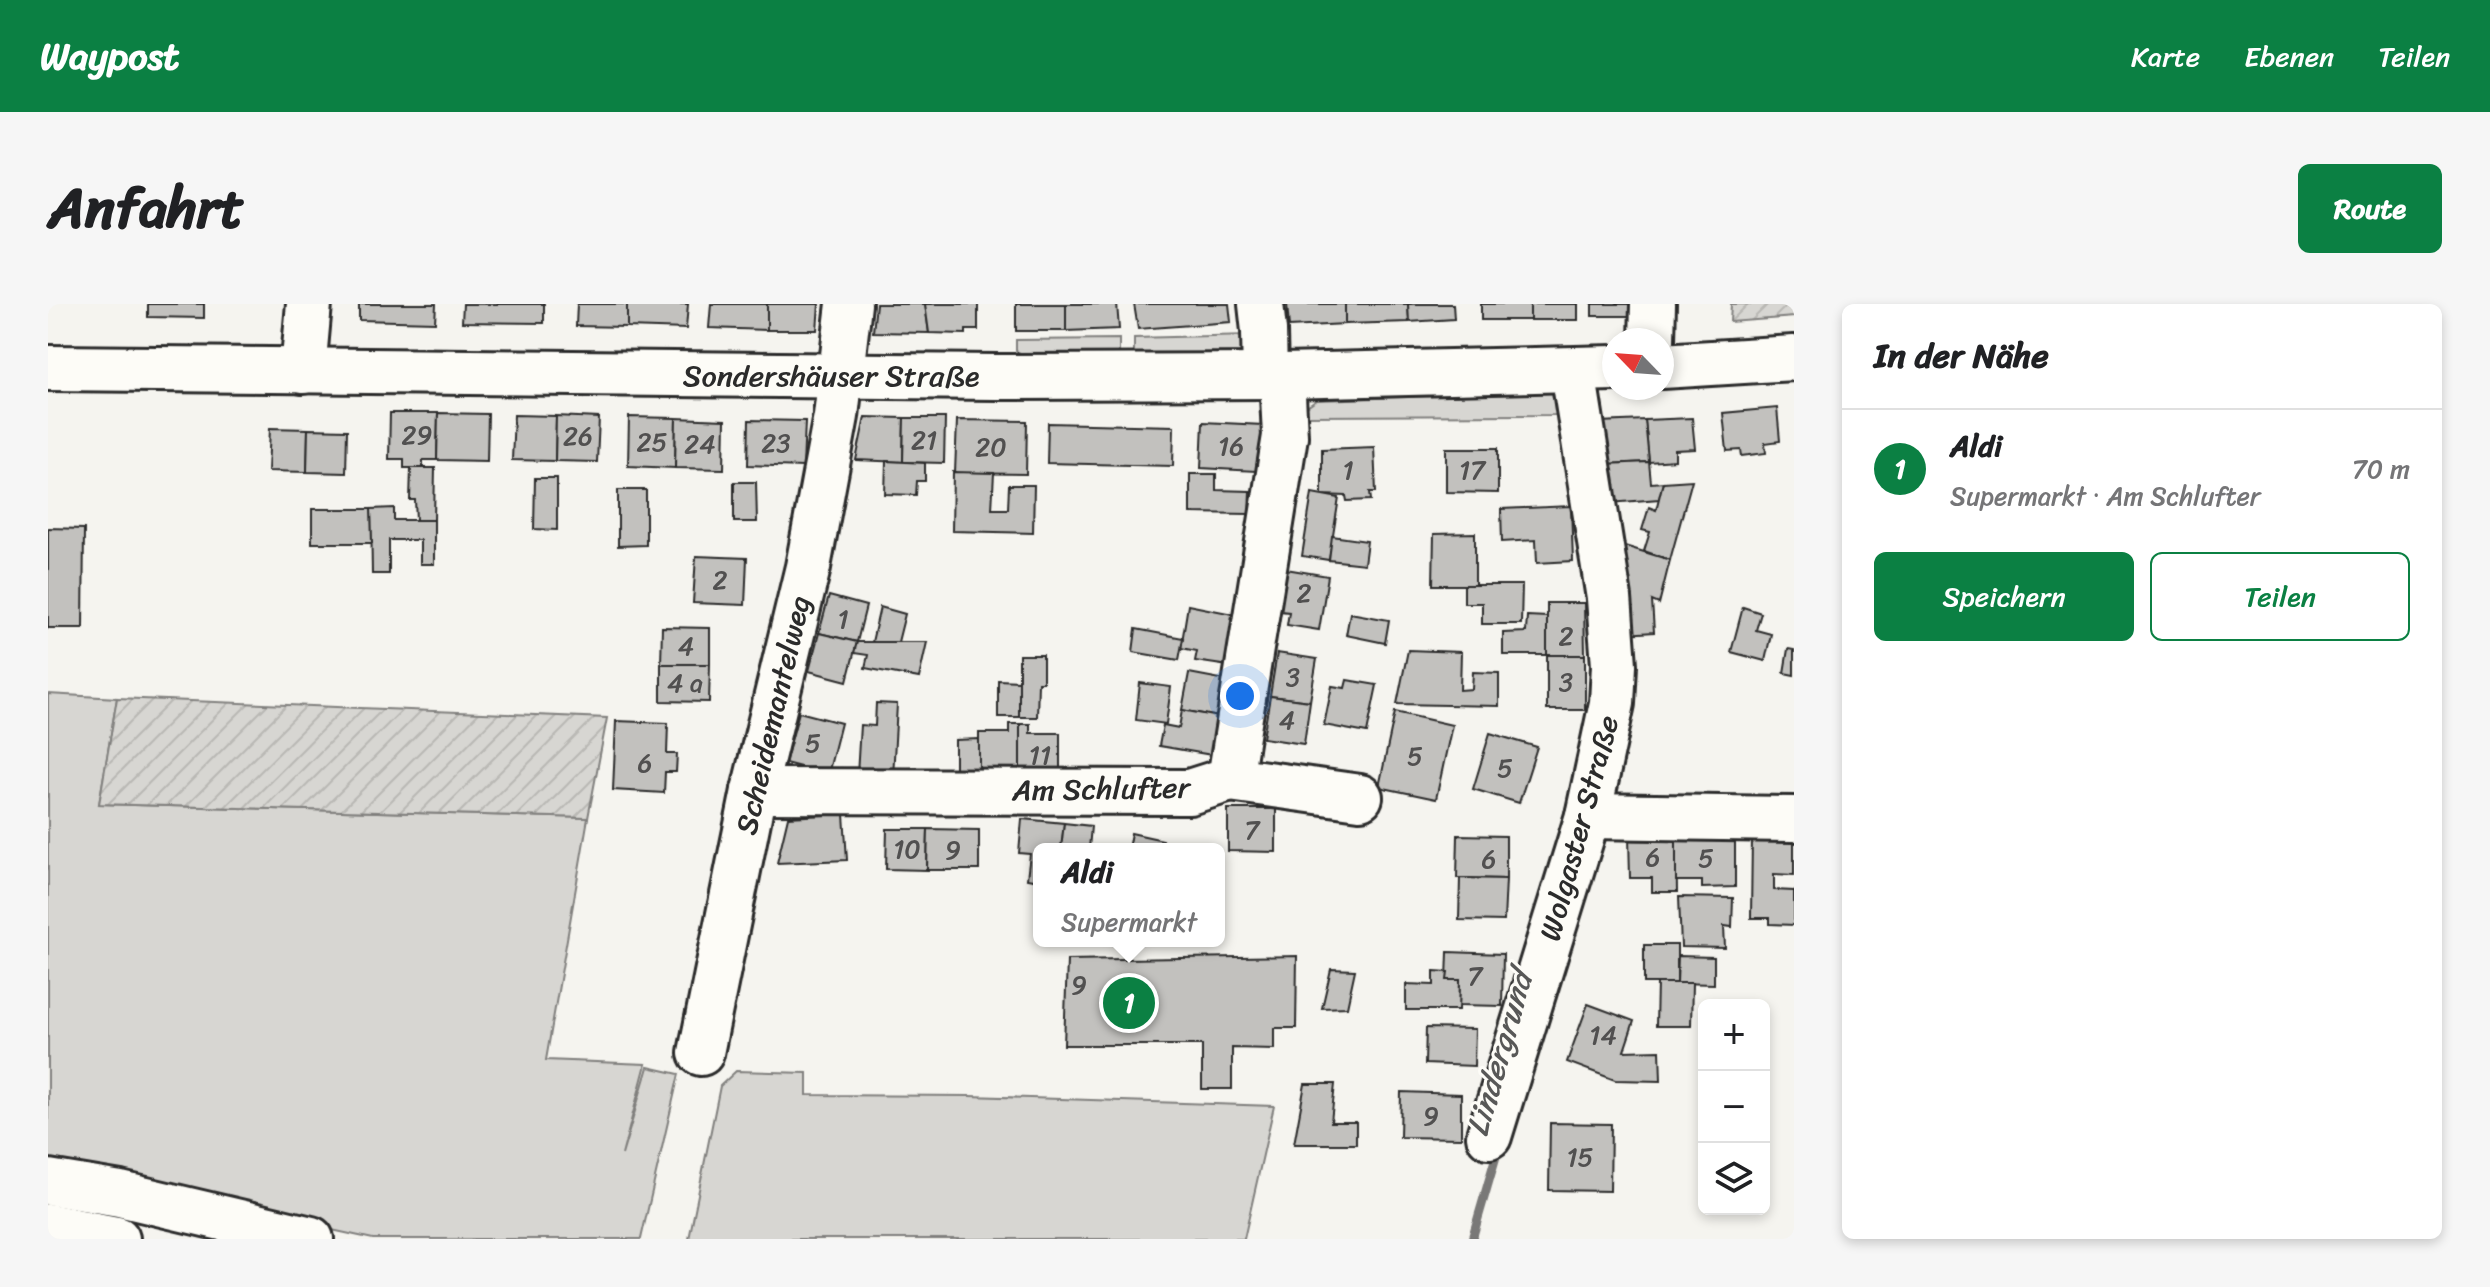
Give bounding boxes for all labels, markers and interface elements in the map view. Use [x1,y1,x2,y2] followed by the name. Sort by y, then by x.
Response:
[40,23,180,90] text: Waypost
[2131,32,2200,81] text: Karte
[2244,32,2334,81] text: Ebenen
[2378,32,2450,81] text: Teilen
[48,159,244,258] text: Anfahrt
[2298,164,2442,253] button: Route
[1874,326,2049,386] text: In der Nähe
[1602,328,1674,400] north arrow
[683,349,979,403] street label: Sondershäuser Straße
[402,412,432,458] house number: 29
[563,413,593,459] house number: 26
[911,417,937,463] house number: 21
[637,419,668,465] house number: 25
[1950,419,2002,473] text: Aldi
[761,420,791,466] house number: 23
[684,421,716,467] house number: 24
[1218,423,1244,469] house number: 16
[975,424,1007,470] house number: 20
[1894,446,1906,492] text: 1
[2352,446,2410,492] text: 70 m
[1342,447,1354,493] house number: 1
[1459,447,1487,493] house number: 17
[1950,473,2260,519] text: Supermarkt · Am Schlufter
[1874,552,2134,641] button: Speichern
[2150,552,2410,641] button: Teilen
[712,557,728,603] house number: 2
[1296,570,1312,616] house number: 2
[719,590,827,840] street label: Scheidemantelweg
[837,596,849,642] house number: 1
[1558,613,1574,659] house number: 2
[678,623,694,669] house number: 4
[1286,654,1300,700] house number: 3
[1559,659,1573,705] house number: 3
[667,660,703,706] house number: 4 a
[1220,676,1260,716] your location
[1279,697,1295,743] house number: 4
[1523,709,1635,947] street label: Wolgaster Straße
[805,720,821,766] house number: 5
[1029,732,1051,778] house number: 11
[1407,733,1423,779] house number: 5
[638,740,652,786] house number: 6
[1497,745,1513,791] house number: 5
[1011,760,1192,818] street label: Am Schlufter
[1245,807,1262,853] house number: 7
[893,826,921,872] house number: 10
[945,827,961,873] house number: 9
[1646,834,1660,880] house number: 6
[1698,835,1714,881] house number: 5
[1482,836,1496,882] house number: 6
[1033,843,1225,947] popup
[1061,845,1113,899] text: Aldi
[1061,899,1197,945] text: Supermarkt
[1468,953,1485,999] house number: 7
[1449,958,1552,1143] water label: Lindergrund
[1071,962,1087,1008] house number: 9
[1103,973,1155,1033] pin: 1
[1698,999,1770,1215] map controls
[1698,999,1770,1071] button: +
[1589,1012,1617,1058] house number: 14
[1698,1071,1770,1143] button: −
[1423,1093,1439,1139] house number: 9
[1566,1134,1594,1180] house number: 15
[1698,1143,1770,1215] button: layers

